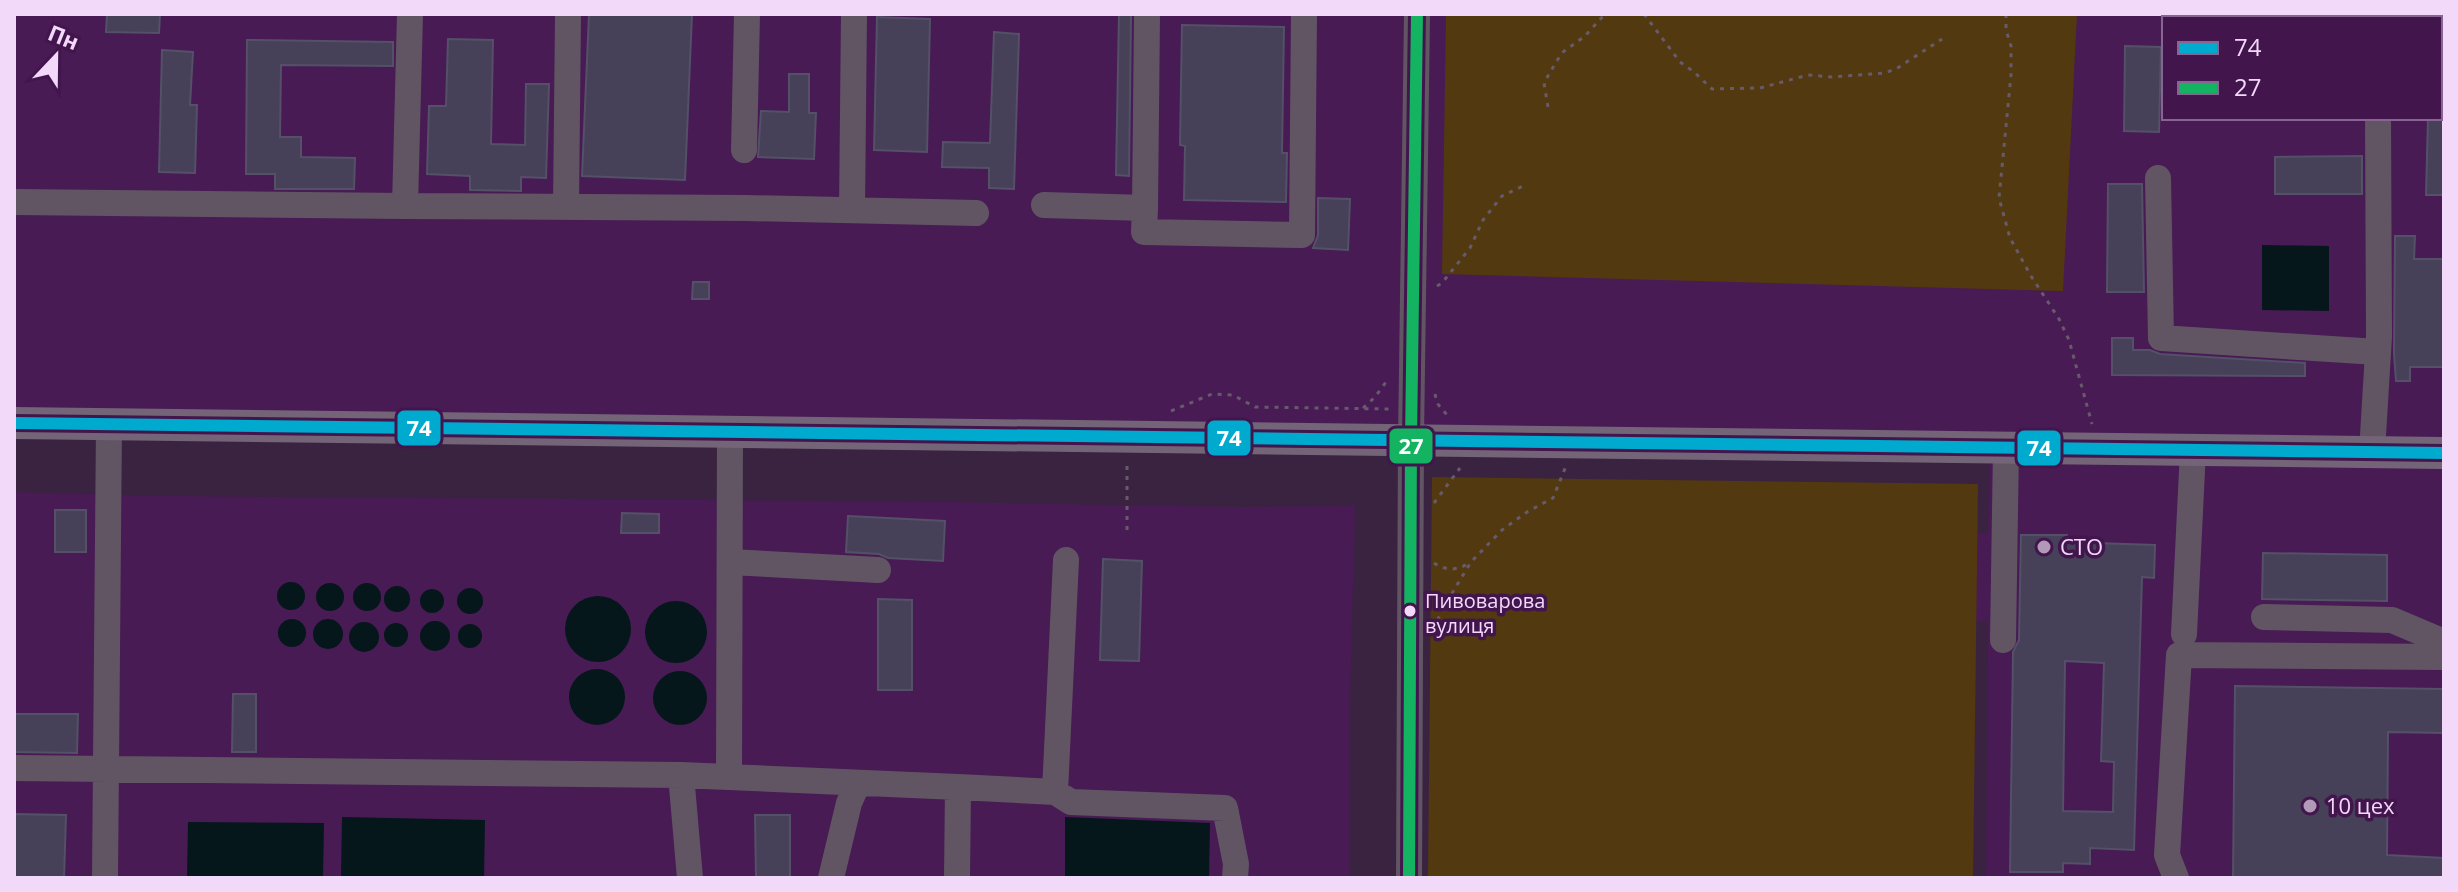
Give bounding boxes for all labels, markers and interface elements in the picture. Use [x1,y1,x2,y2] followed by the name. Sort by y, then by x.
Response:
[16,16,96,96] north arrow
[2162,16,2442,120] legend
[44,17,84,56] text: Пн
[2234,30,2262,63] text: 74
[2234,70,2261,103] text: 27
[396,409,442,447] line badge: 74
[406,412,432,442] text: 74
[1206,419,1252,457] line badge: 74
[1216,422,1242,452] text: 74
[1388,427,1434,465] line badge: 27
[2016,429,2062,467] line badge: 74
[1398,430,1424,460] text: 27
[2026,432,2052,462] text: 74
[2060,531,2103,561] place label: СТО
[2035,538,2053,556] marker: СТО
[1425,587,1545,639] place label: Пивоварова вулиця
[1402,603,1418,619] marker: Пивоварова вулиця
[2326,790,2395,820] place label: 10 цех
[2301,797,2319,815] marker: 10 цех

